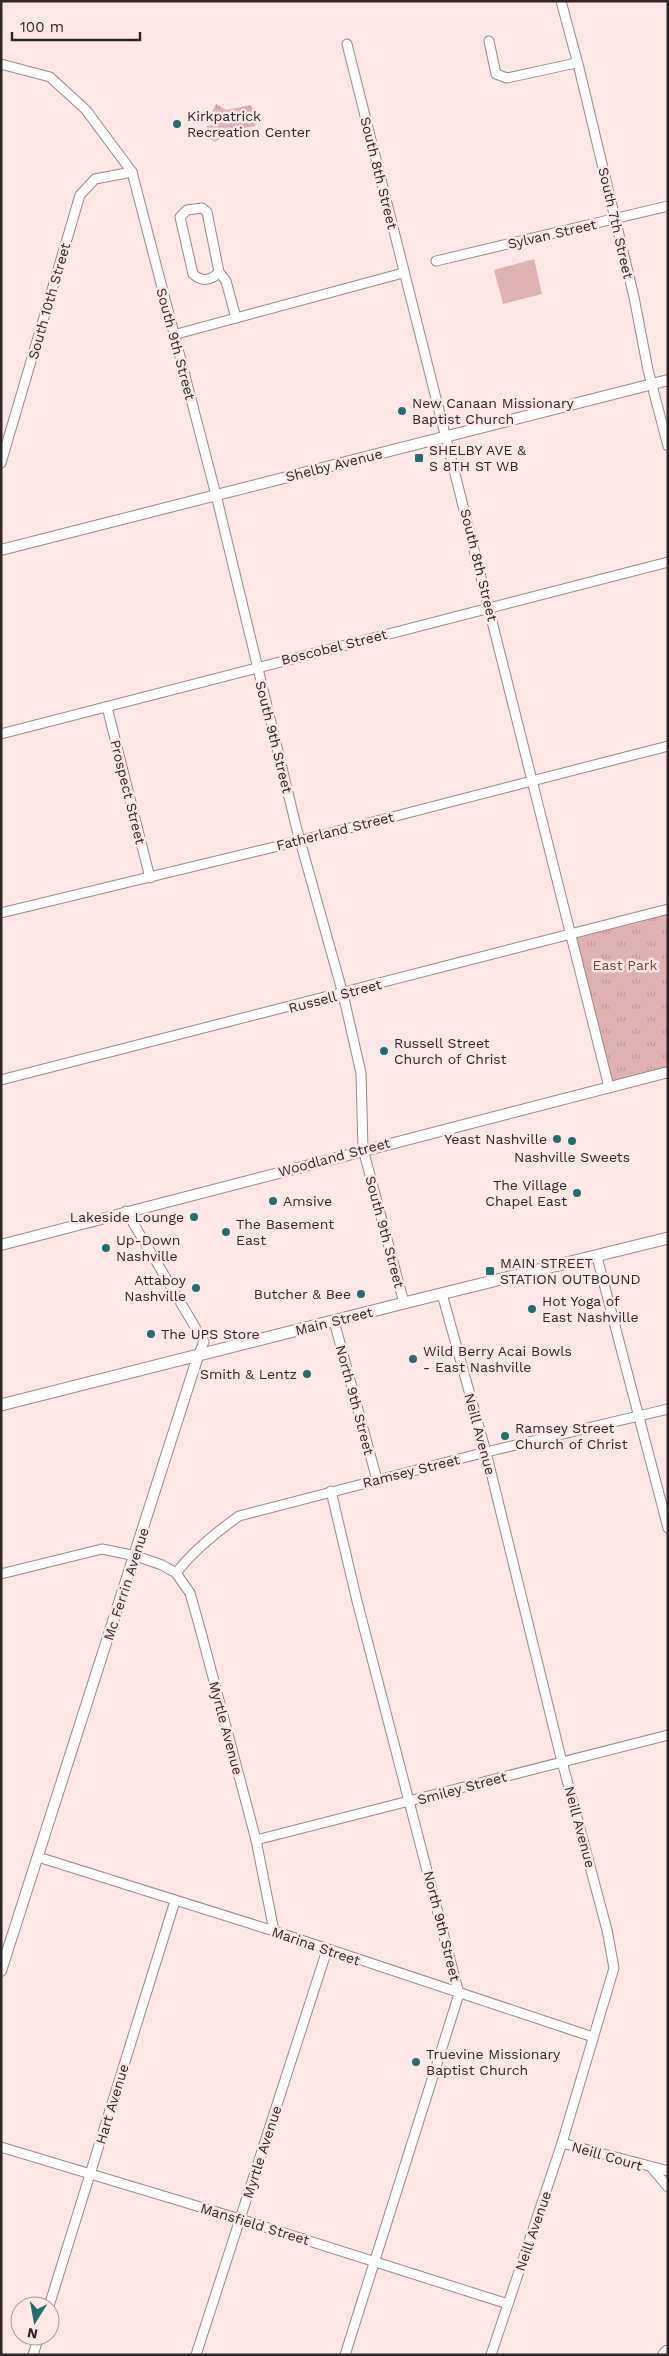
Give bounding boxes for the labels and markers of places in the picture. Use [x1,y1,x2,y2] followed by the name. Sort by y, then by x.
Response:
[187,108,311,140] place label: Kirkpatrick Recreation Center
[171,118,183,130] marker: Kirkpatrick Recreation Center
[412,395,575,427] place label: New Canaan Missionary Baptist Church
[396,405,408,417] marker: New Canaan Missionary Baptist Church
[429,442,526,474] place label: SHELBY AVE & S 8TH ST WB
[413,452,425,464] marker: SHELBY AVE & S 8TH ST WB
[394,1035,507,1067] place label: Russell Street Church of Christ
[378,1045,390,1057] marker: Russell Street Church of Christ
[444,1131,547,1147] place label: Yeast Nashville
[551,1133,563,1145] marker: Yeast Nashville
[566,1135,578,1147] marker: Nashville Sweets
[514,1149,630,1165] place label: Nashville Sweets
[485,1177,567,1209] place label: The Village Chapel East
[571,1187,583,1199] marker: The Village Chapel East
[283,1193,332,1209] place label: Amsive
[267,1195,279,1207] marker: Amsive
[70,1209,184,1225] place label: Lakeside Lounge
[188,1211,200,1223] marker: Lakeside Lounge
[236,1216,334,1248] place label: The Basement East
[220,1226,232,1238] marker: The Basement East
[116,1232,180,1264] place label: Up-Down Nashville
[100,1242,112,1254] marker: Up-Down Nashville
[500,1255,641,1287] place label: MAIN STREET STATION OUTBOUND
[484,1265,496,1277] marker: MAIN STREET STATION OUTBOUND
[124,1272,187,1304] place label: Attaboy Nashville
[190,1282,202,1294] marker: Attaboy Nashville
[254,1286,351,1302] place label: Butcher & Bee
[355,1288,367,1300] marker: Butcher & Bee
[542,1293,639,1325] place label: Hot Yoga of East Nashville
[526,1303,538,1315] marker: Hot Yoga of East Nashville
[161,1326,260,1342] place label: The UPS Store
[145,1328,157,1340] marker: The UPS Store
[423,1343,572,1375] place label: Wild Berry Acai Bowls - East Nashville
[407,1353,419,1365] marker: Wild Berry Acai Bowls - East Nashville
[200,1366,297,1382] place label: Smith & Lentz
[301,1368,313,1380] marker: Smith & Lentz
[515,1420,628,1452] place label: Ramsey Street Church of Christ
[499,1430,511,1442] marker: Ramsey Street Church of Christ
[426,2046,561,2078] place label: Truevine Missionary Baptist Church
[410,2056,422,2068] marker: Truevine Missionary Baptist Church

